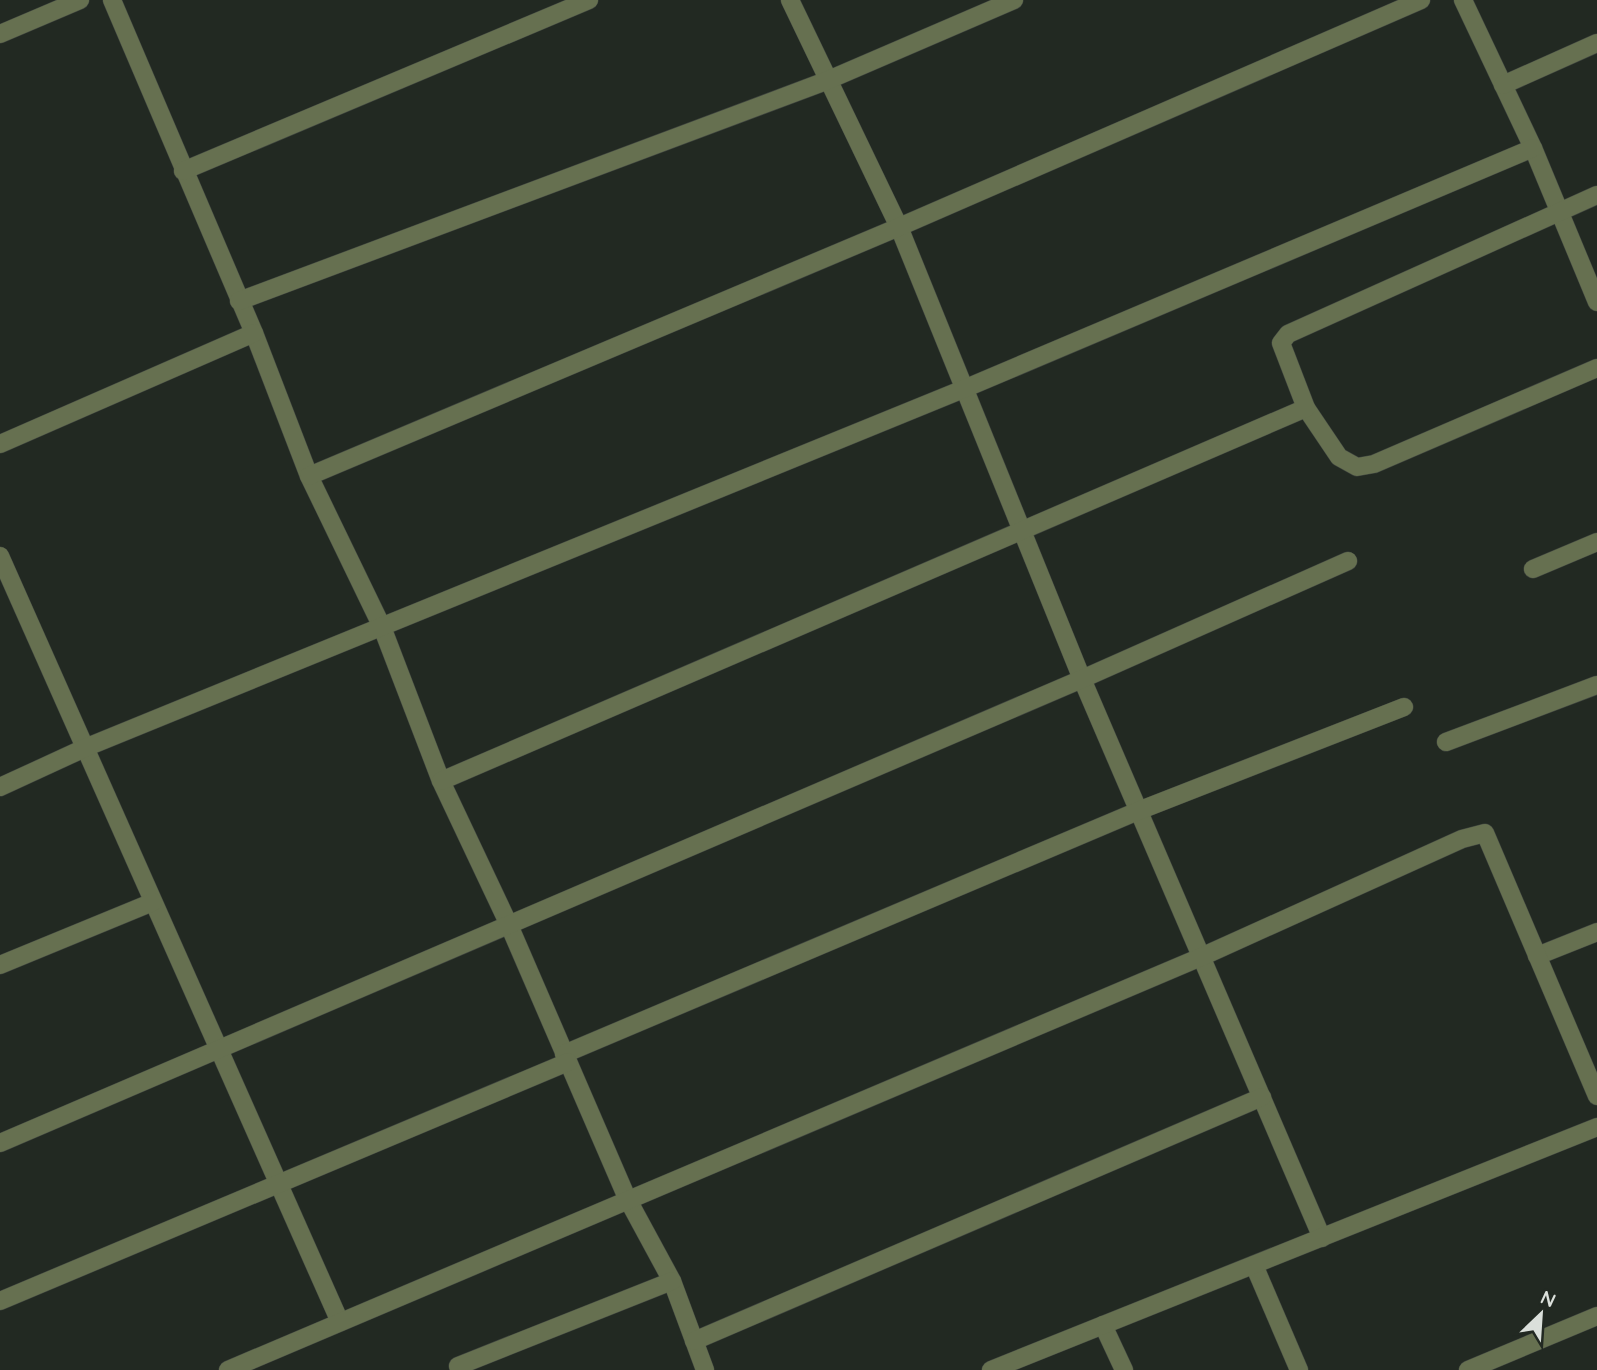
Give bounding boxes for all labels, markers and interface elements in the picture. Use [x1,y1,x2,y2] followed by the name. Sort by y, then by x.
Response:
[1506,1279,1576,1349] north arrow
[1537,1285,1560,1312] text: N

